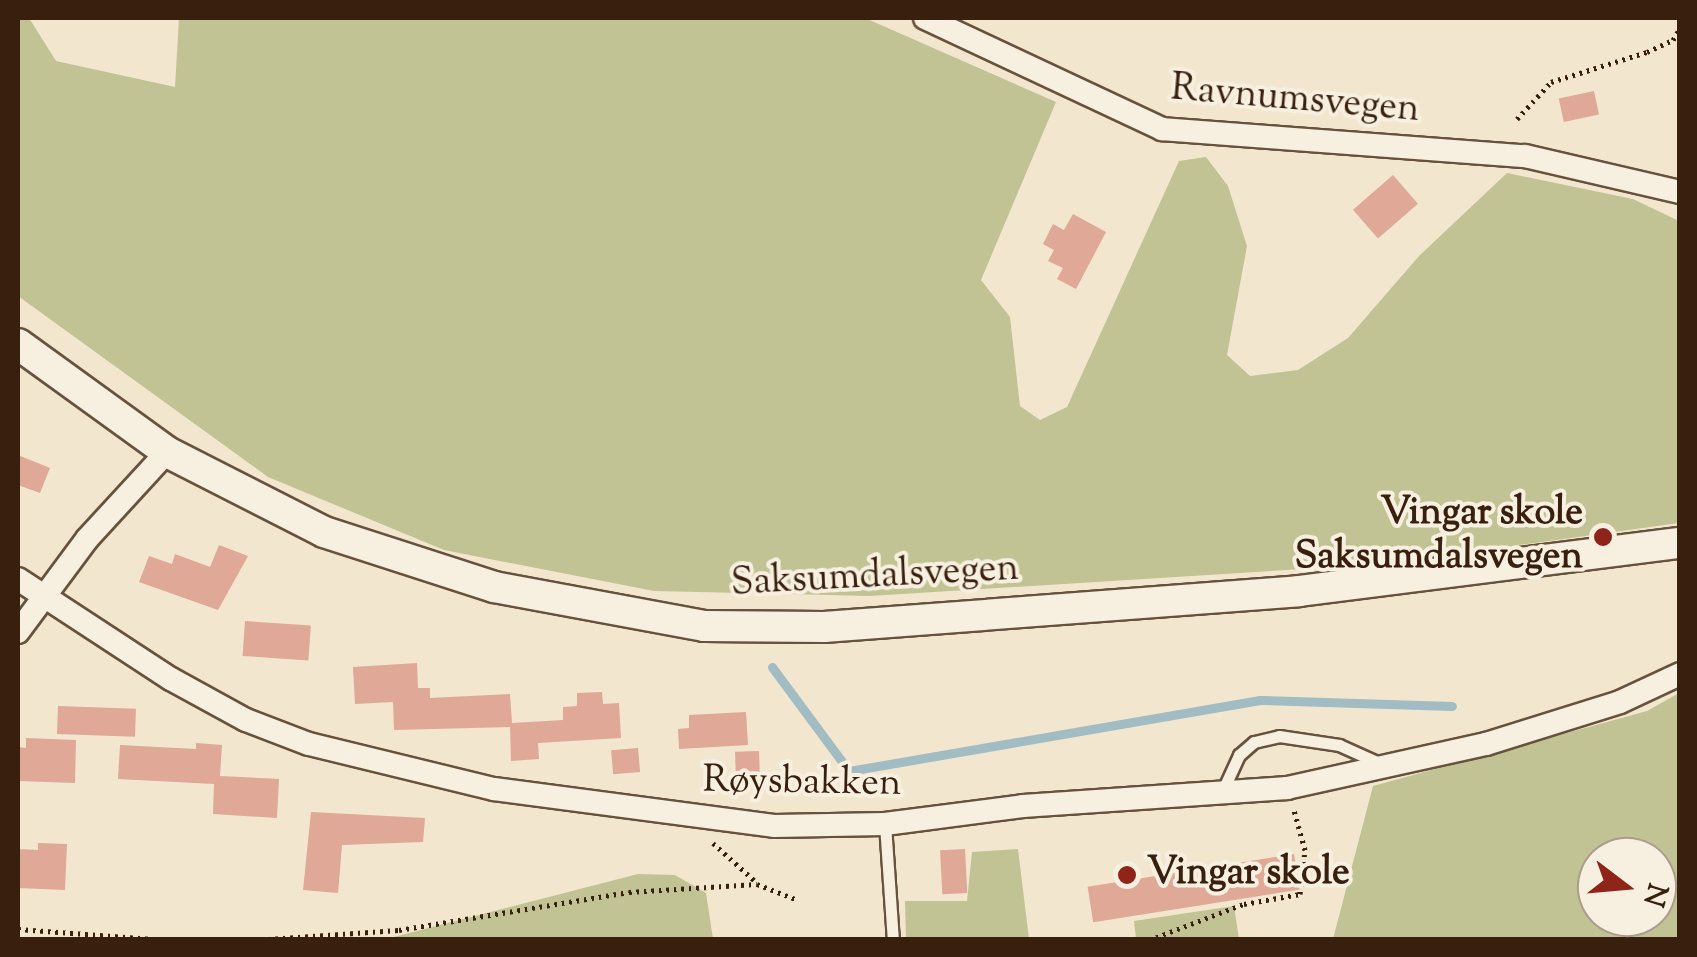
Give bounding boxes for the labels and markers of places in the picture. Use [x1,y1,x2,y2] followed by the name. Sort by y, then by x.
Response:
[1295,492,1583,582] place label: Vingar skole Saksumdalsvegen
[1592,526,1614,548] marker: Vingar skole Saksumdalsvegen
[1147,852,1350,898] place label: Vingar skole
[1116,864,1138,886] marker: Vingar skole

